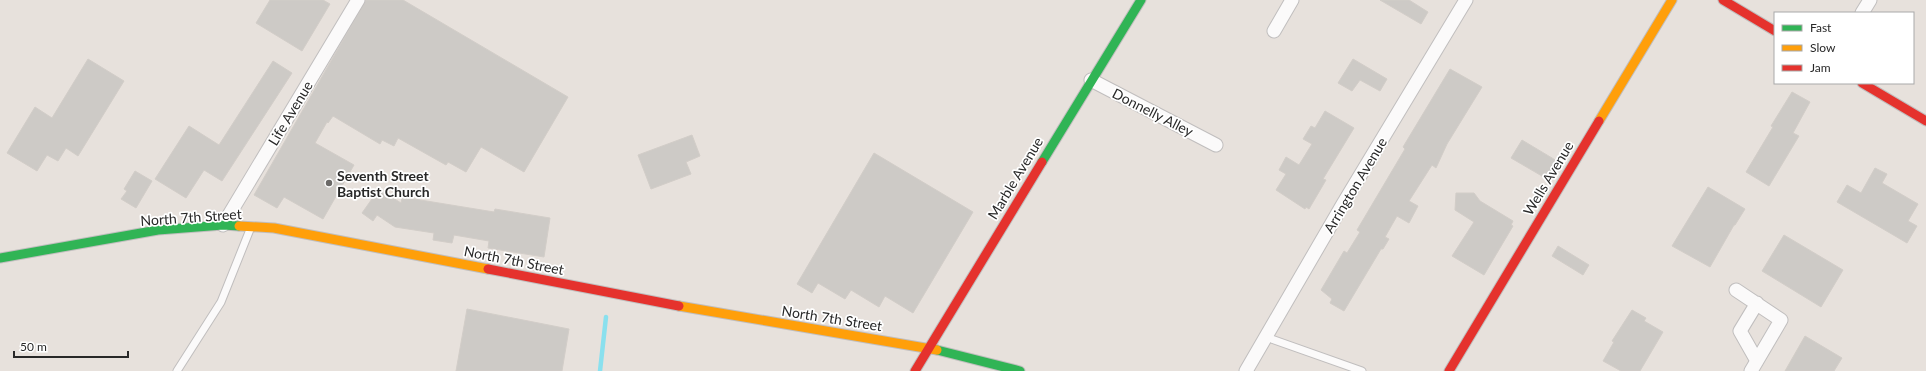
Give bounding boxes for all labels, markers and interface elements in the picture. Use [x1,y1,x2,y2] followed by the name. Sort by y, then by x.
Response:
[1774,12,1914,84] legend
[1810,20,1832,35] text: Fast
[1810,40,1836,55] text: Slow
[1810,60,1831,75] text: Jam
[264,78,316,148] street label: Life Avenue
[1110,84,1197,140] street label: Donnelly Alley
[984,134,1046,222] street label: Marble Avenue
[1320,134,1390,236] street label: Arrington Avenue
[1519,138,1577,218] street label: Wells Avenue
[337,167,430,200] place label: Seventh Street Baptist Church
[324,178,334,188] marker: Seventh Street Baptist Church
[140,205,242,229] street label: North 7th Street
[463,242,565,278] street label: North 7th Street
[781,302,883,334] street label: North 7th Street
[14,333,128,359] scale bar
[20,339,47,354] text: 50 m

